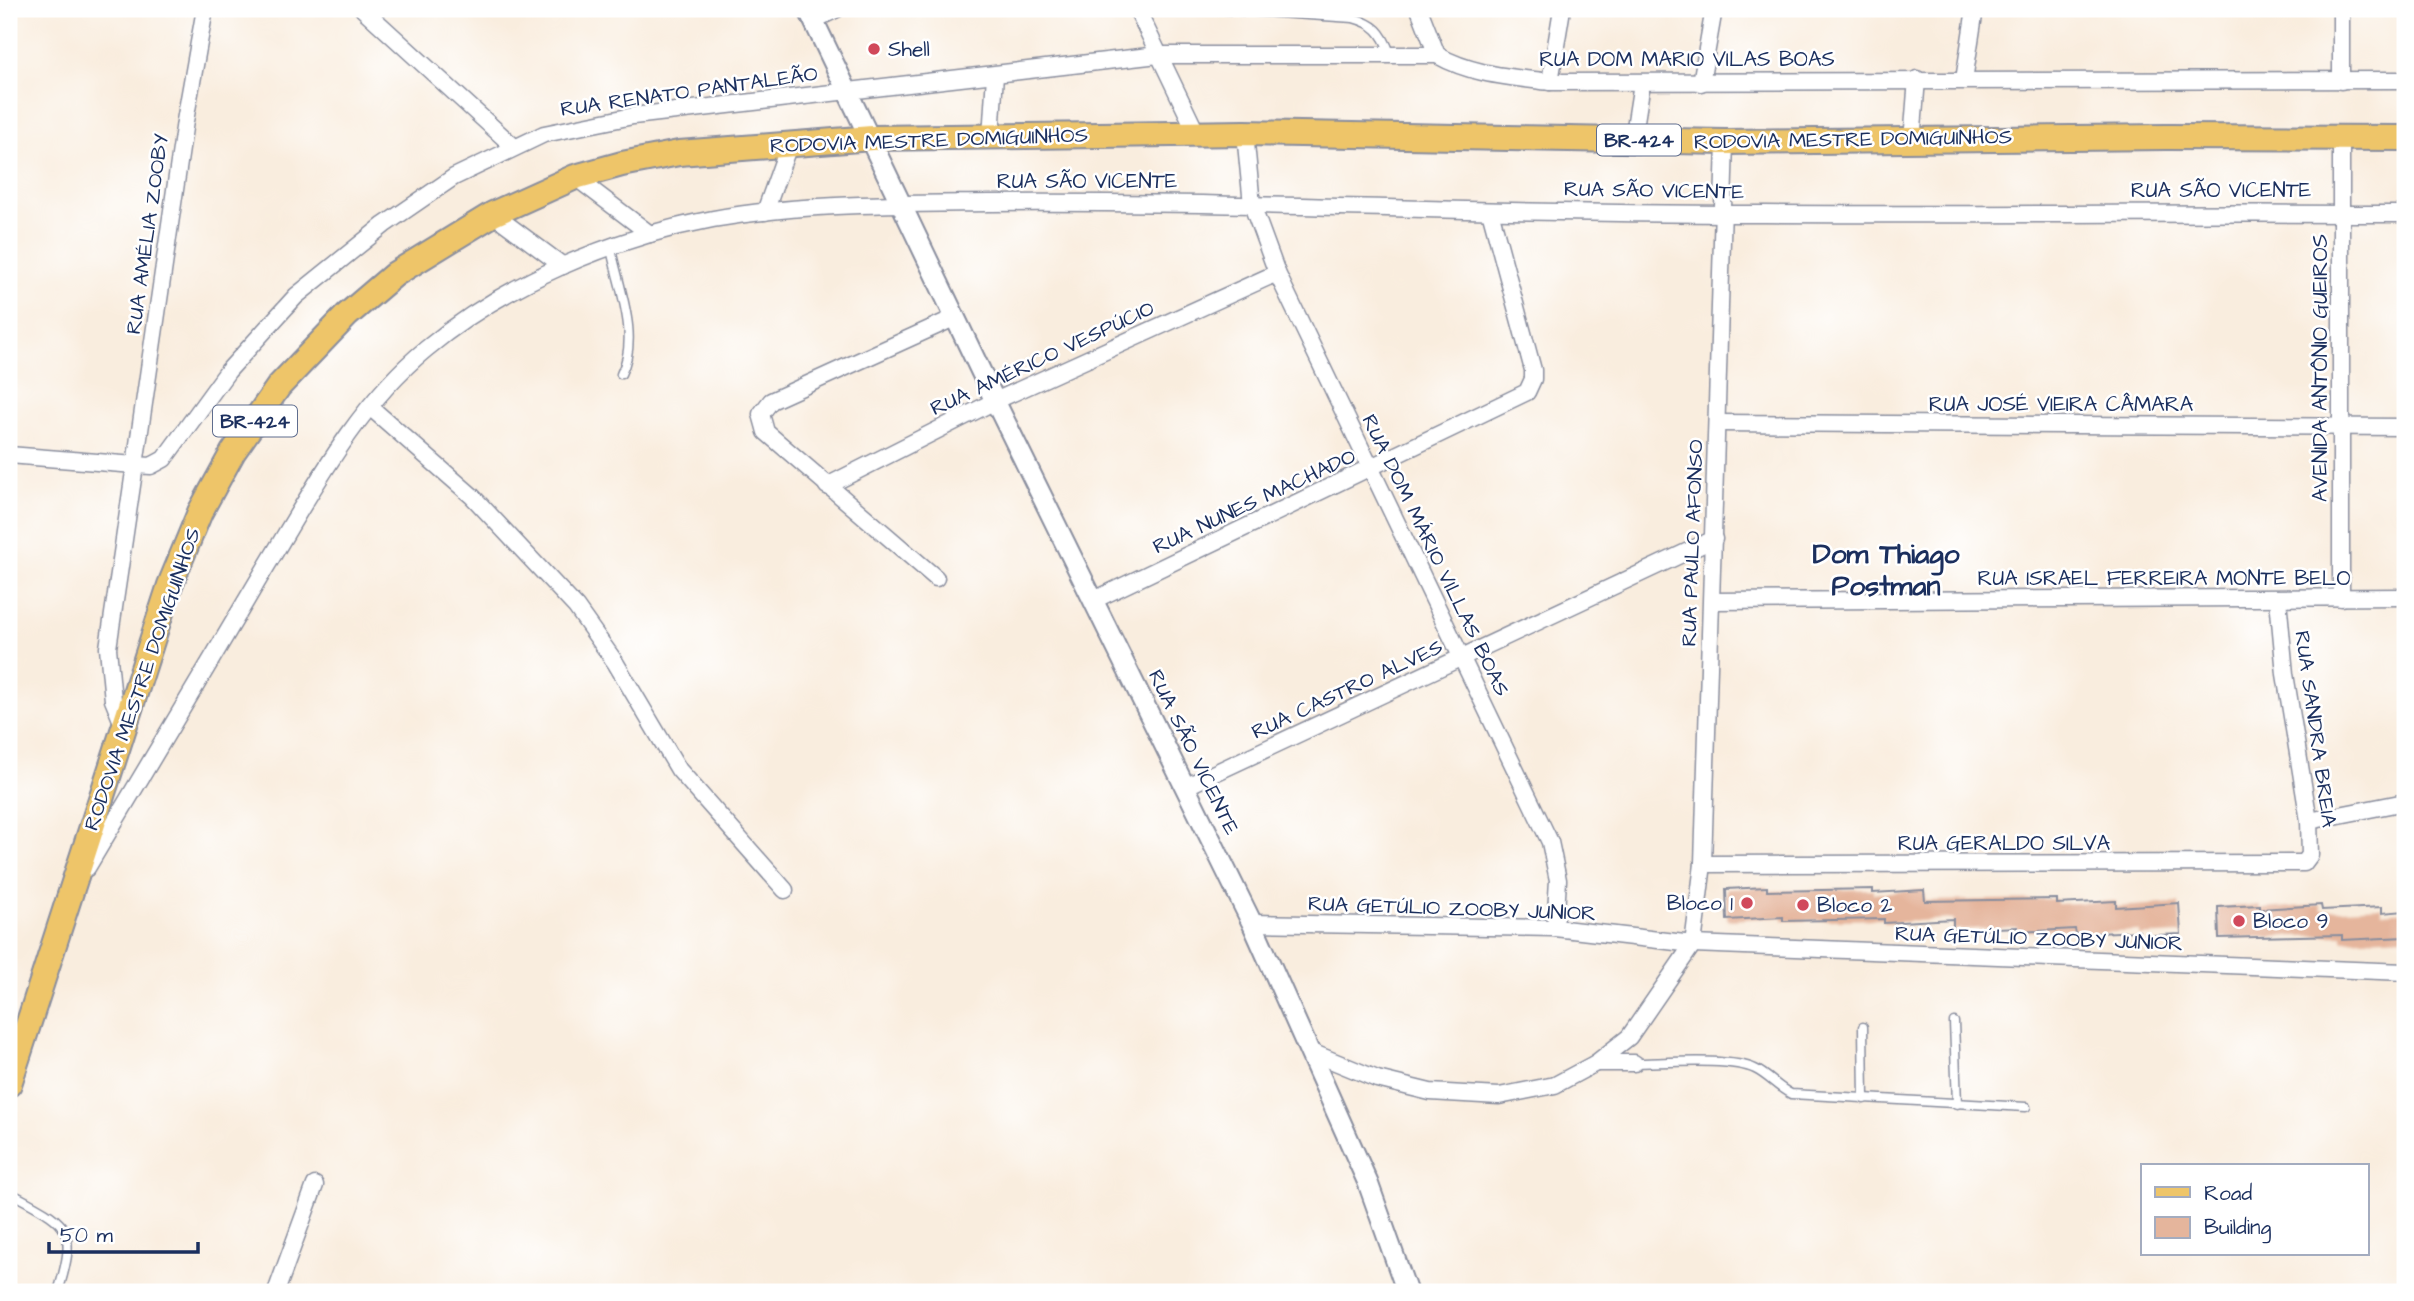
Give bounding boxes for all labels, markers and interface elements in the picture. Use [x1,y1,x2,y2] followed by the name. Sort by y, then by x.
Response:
[888,35,930,64] place label: Shell
[866,41,882,57] marker: Shell
[1539,45,1835,74] street label: RUA DOM MARIO VILAS BOAS
[559,59,819,124] street label: RUA RENATO PANTALEÃO
[769,120,1089,161] street label: RODOVIA MESTRE DOMIGUINHOS
[1694,122,2012,157] street label: RODOVIA MESTRE DOMIGUINHOS
[1597,124,1681,156] road number: BR-424
[119,132,176,336] street label: RUA AMÉLIA ZOOBY
[997,167,1178,196] street label: RUA SÃO VICENTE
[1564,174,1745,207] street label: RUA SÃO VICENTE
[2131,176,2312,205] street label: RUA SÃO VICENTE
[2306,234,2335,502] street label: AVENIDA ANTÔNIO GUEIROS
[926,294,1159,423] street label: RUA AMÉRICO VESPÚCIO
[1929,390,2194,419] street label: RUA JOSÉ VIEIRA CÂMARA
[213,406,297,436] road number: BR-424
[1355,409,1517,701] street label: RUA DOM MÁRIO VILLAS BOAS
[1674,439,1711,647] street label: RUA PAULO AFONSO
[1148,442,1360,561] street label: RUA NUNES MACHADO
[77,524,208,834] street label: RODOVIA MESTRE DOMIGUINHOS
[1813,535,1960,606] district label: Dom Thiago Postman
[1978,564,2350,593] street label: RUA ISRAEL FERREIRA MONTE BELO
[2287,629,2344,830] street label: RUA SANDRA BREIA
[1247,632,1448,747] street label: RUA CASTRO ALVES
[1141,665,1246,840] street label: RUA SÃO VICENTE
[1898,829,2111,858] street label: RUA GERALDO SILVA
[1308,889,1596,928] street label: RUA GETÚLIO ZOOBY JUNIOR
[1667,889,1733,918] place label: Bloco 1
[1817,891,1893,920] place label: Bloco 2
[1739,895,1755,911] marker: Bloco 1
[1795,897,1811,913] marker: Bloco 2
[2253,907,2329,936] place label: Bloco 9
[2231,913,2247,929] marker: Bloco 9
[1895,919,2183,958] street label: RUA GETÚLIO ZOOBY JUNIOR
[2141,1164,2368,1256] legend
[2204,1179,2252,1208] text: Road
[49,1210,198,1254] scale bar
[2204,1213,2272,1244] text: Building
[60,1221,114,1250] text: 50 m

